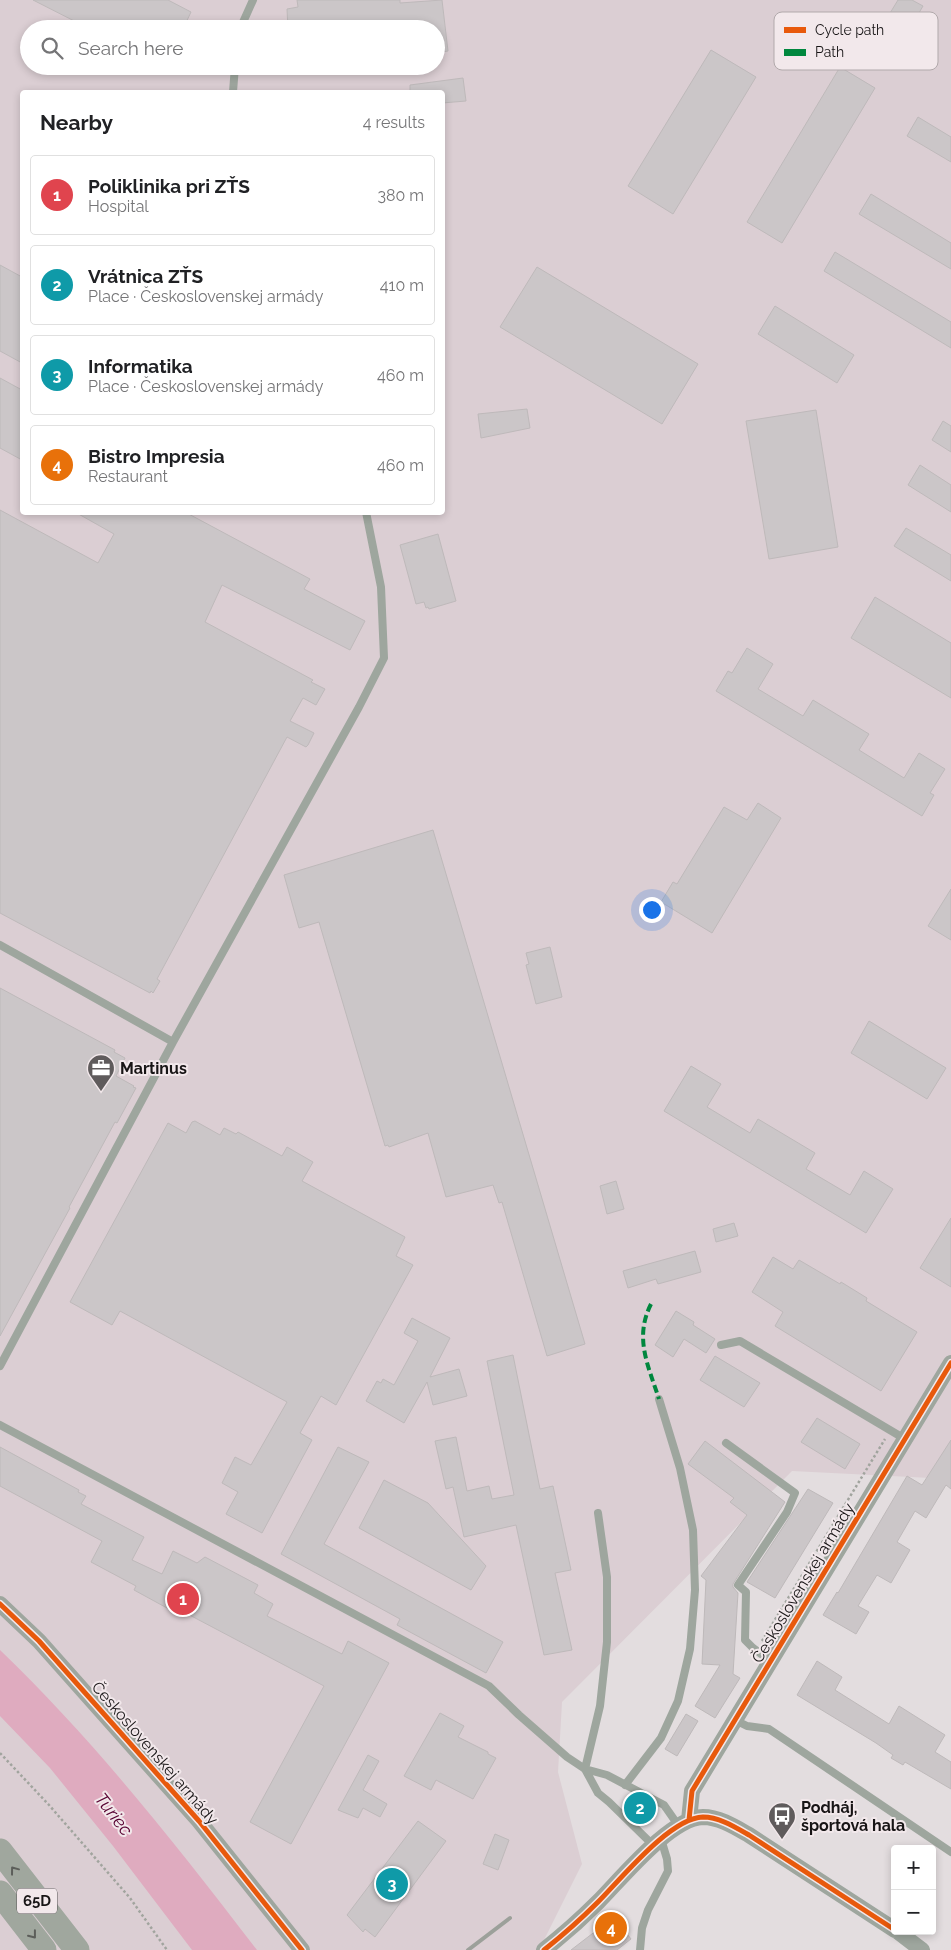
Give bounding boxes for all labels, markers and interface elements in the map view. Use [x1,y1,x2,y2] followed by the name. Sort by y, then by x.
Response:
[774,12,938,70] legend
[20,20,445,75] search box
[815,22,884,38] text: Cycle path
[38,34,66,62] icon: search
[78,37,184,59] text: Search here
[815,44,844,60] text: Path
[40,110,113,135] text: Nearby
[363,113,425,132] text: 4 results
[88,175,250,197] text: Poliklinika pri ZŤS
[53,186,61,205] text: 1
[377,186,424,205] text: 380 m
[88,197,149,216] text: Hospital
[88,265,203,287] text: Vrátnica ZŤS
[52,276,62,295] text: 2
[380,276,424,295] text: 410 m
[88,287,323,306] text: Place · Československej armády
[88,355,193,377] text: Informatika
[53,366,61,385] text: 3
[377,366,424,385] text: 460 m
[88,377,323,396] text: Place · Československej armády
[88,445,225,467] text: Bistro Impresia
[52,456,62,475] text: 4
[377,456,424,475] text: 460 m
[88,467,168,486] text: Restaurant
[639,897,665,923] your location
[86,1053,116,1092] office icon: Martinus
[120,1059,187,1078] place label: Martinus
[747,1499,858,1666] street label: Československej armády
[167,1580,199,1618] pin: 1
[88,1677,223,1829] street label: Československej armády
[91,1788,138,1840] water label: Turiec
[624,1789,656,1827] pin: 2
[801,1798,905,1835] place label: Podháj, športová hala
[767,1801,797,1840] bus stop icon: Podháj, športová hala
[891,1845,936,1935] map controls
[891,1845,936,1890] button: +
[376,1865,408,1903] pin: 3
[12,1867,20,1876] one-way arrow
[17,1888,57,1914] road number: 65D
[891,1890,936,1935] button: −
[595,1909,627,1947] pin: 4
[27,1929,35,1938] one-way arrow

